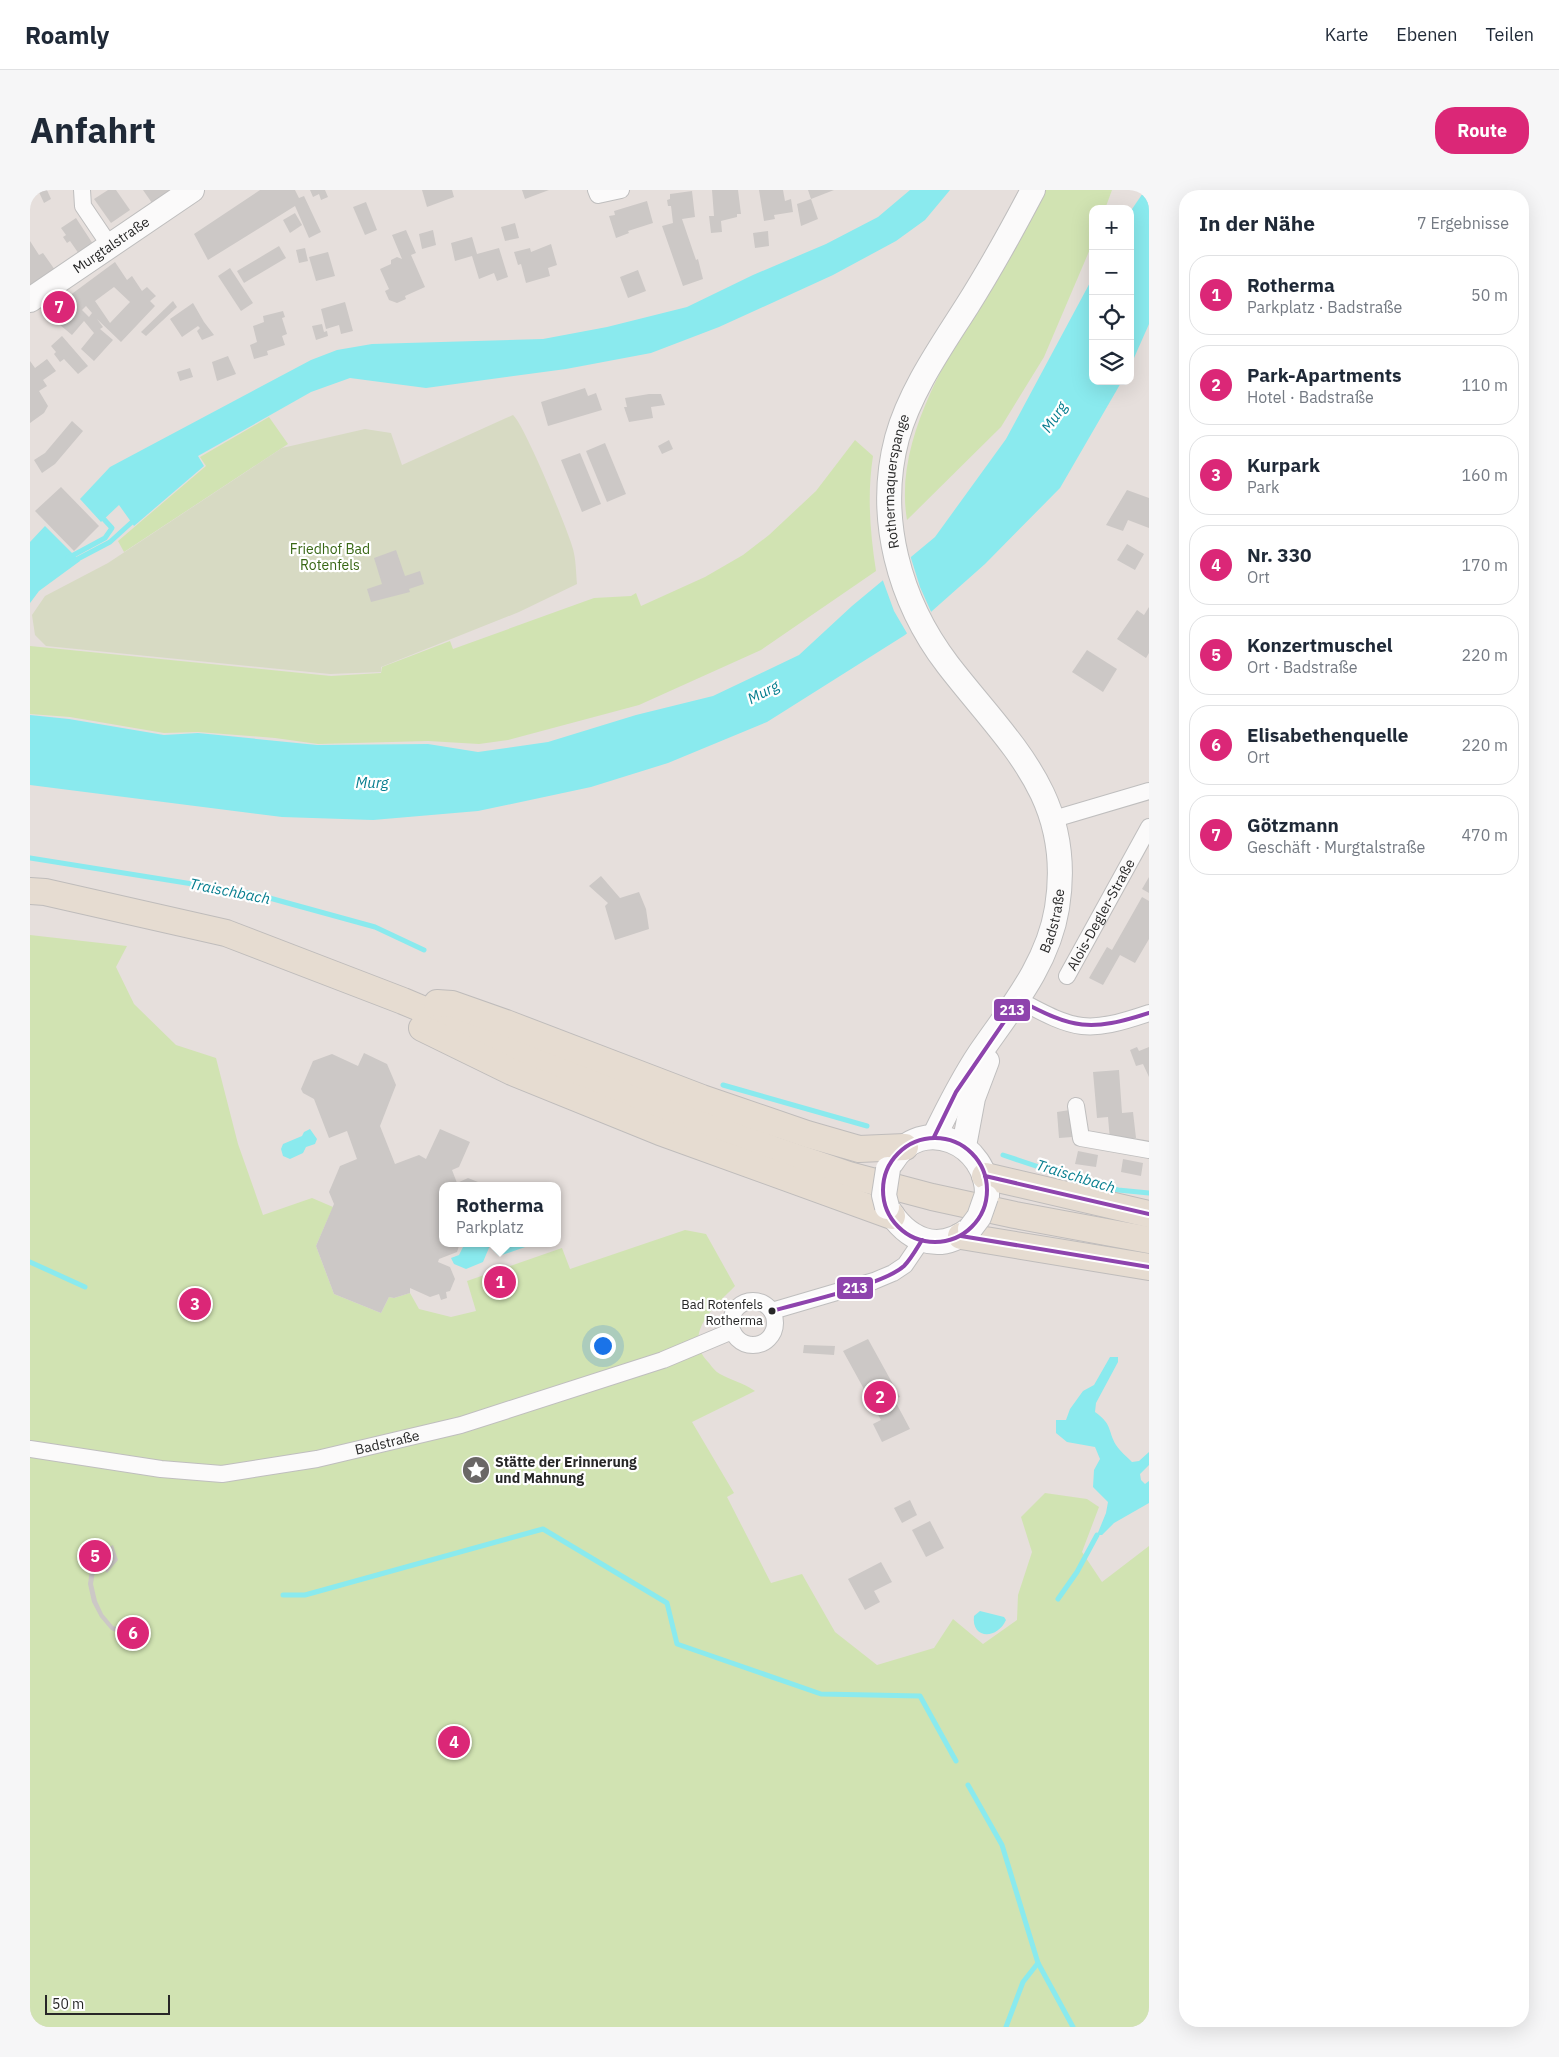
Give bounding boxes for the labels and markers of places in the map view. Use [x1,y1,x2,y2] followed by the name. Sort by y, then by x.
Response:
[43,288,75,326] pin: 7
[484,1263,516,1301] pin: 1
[179,1285,211,1323] pin: 3
[681,1296,763,1329] place label: Bad Rotenfels Rotherma
[767,1306,777,1316] marker: Bad Rotenfels Rotherma
[864,1378,896,1416] pin: 2
[495,1453,637,1487] place label: Stätte der Erinnerung und Mahnung
[461,1455,491,1485] place icon: Stätte der Erinnerung und Mahnung
[79,1537,111,1575] pin: 5
[117,1614,149,1652] pin: 6
[438,1723,470,1761] pin: 4

